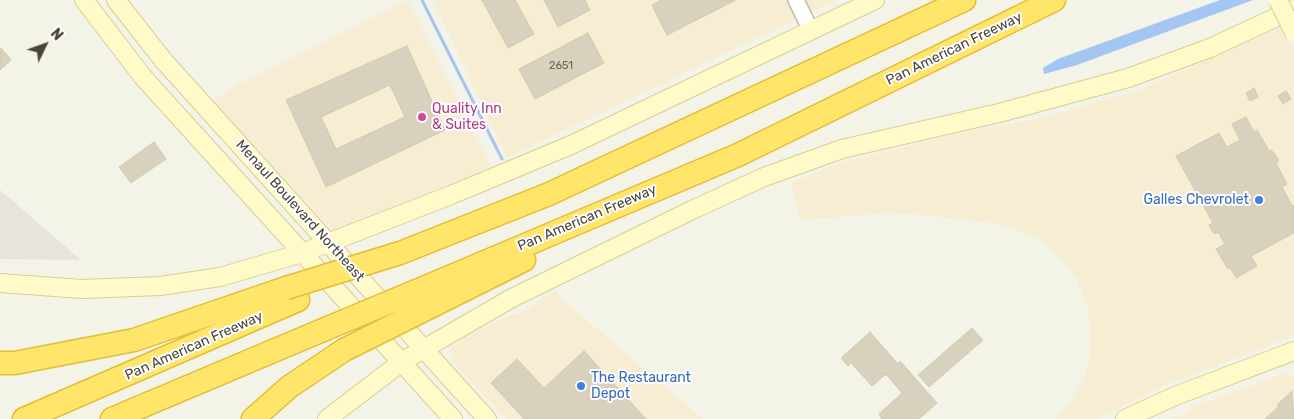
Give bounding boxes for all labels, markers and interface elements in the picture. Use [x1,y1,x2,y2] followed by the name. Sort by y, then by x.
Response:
[883,9,1025,89] street label: Pan American Freeway
[20,20,70,70] north arrow
[47,25,66,44] text: N
[549,59,573,73] house number: 2651
[432,101,502,134] place label: Quality Inn & Suites
[416,111,428,123] marker: Quality Inn & Suites
[232,137,368,285] street label: Menaul Boulevard Northeast
[515,181,659,255] street label: Pan American Freeway
[1143,192,1249,208] place label: Galles Chevrolet
[1253,194,1265,206] marker: Galles Chevrolet
[122,308,266,384] street label: Pan American Freeway
[591,370,691,402] place label: The Restaurant Depot
[575,380,587,392] marker: The Restaurant Depot

